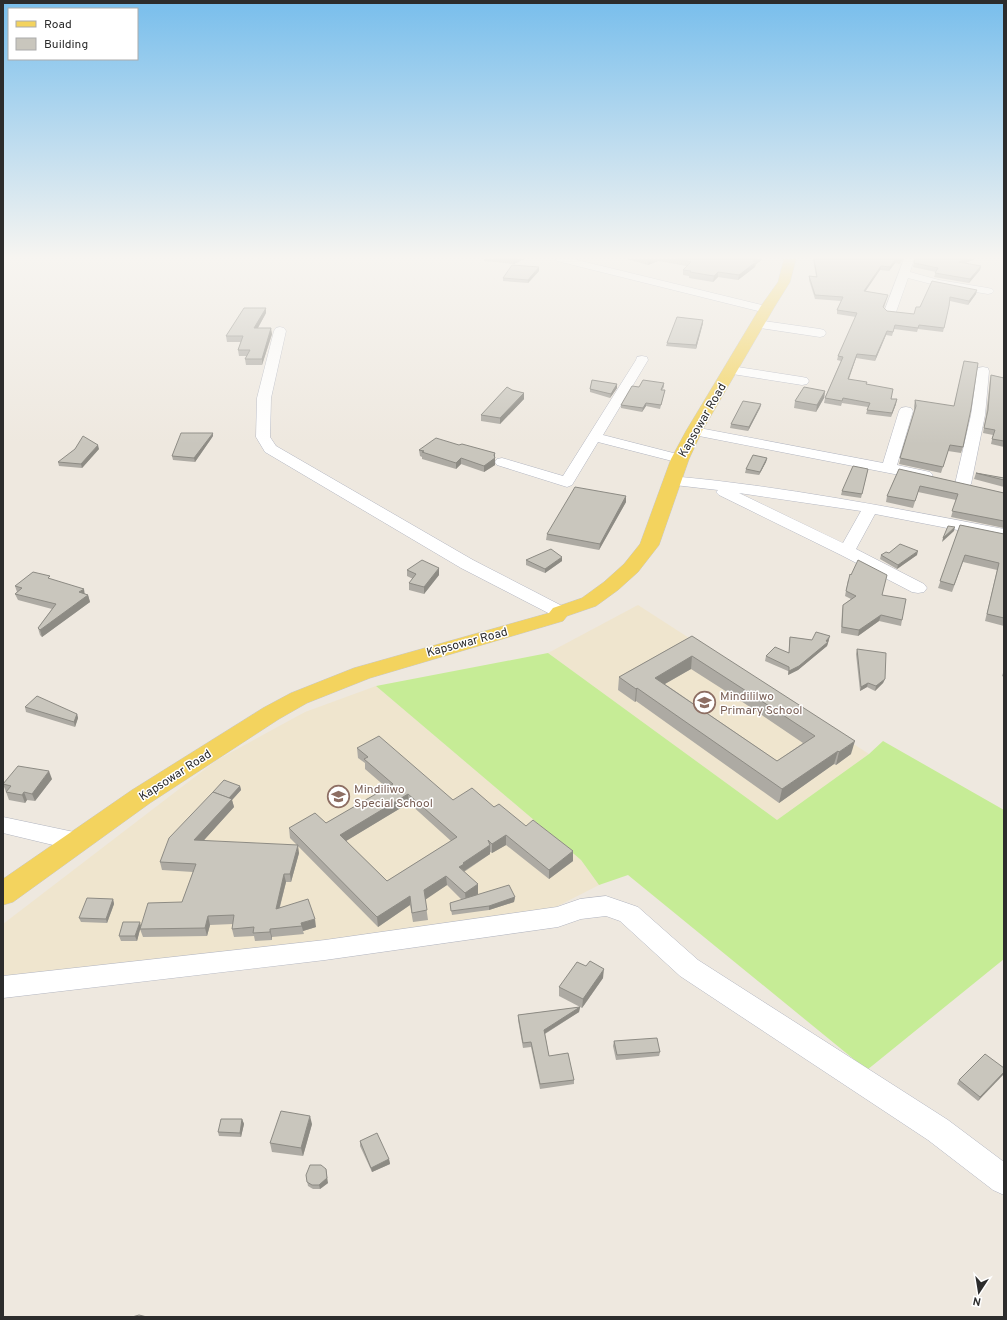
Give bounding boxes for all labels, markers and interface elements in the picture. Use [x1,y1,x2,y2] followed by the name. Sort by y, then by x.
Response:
[8,8,138,60] legend
[44,17,72,33] text: Road
[44,37,88,53] text: Building
[675,380,731,461] street label: Kapsowar Road
[425,624,509,661] street label: Kapsowar Road
[720,689,803,719] place label: Mindililwo Primary School
[691,690,717,716] school or university icon: Mindililwo Primary School
[136,746,215,805] street label: Kapsowar Road
[354,782,433,812] place label: Mindiliwo Special School
[325,783,351,809] school or university icon: Mindiliwo Special School
[959,1272,999,1312] north arrow
[972,1293,982,1308] text: N

